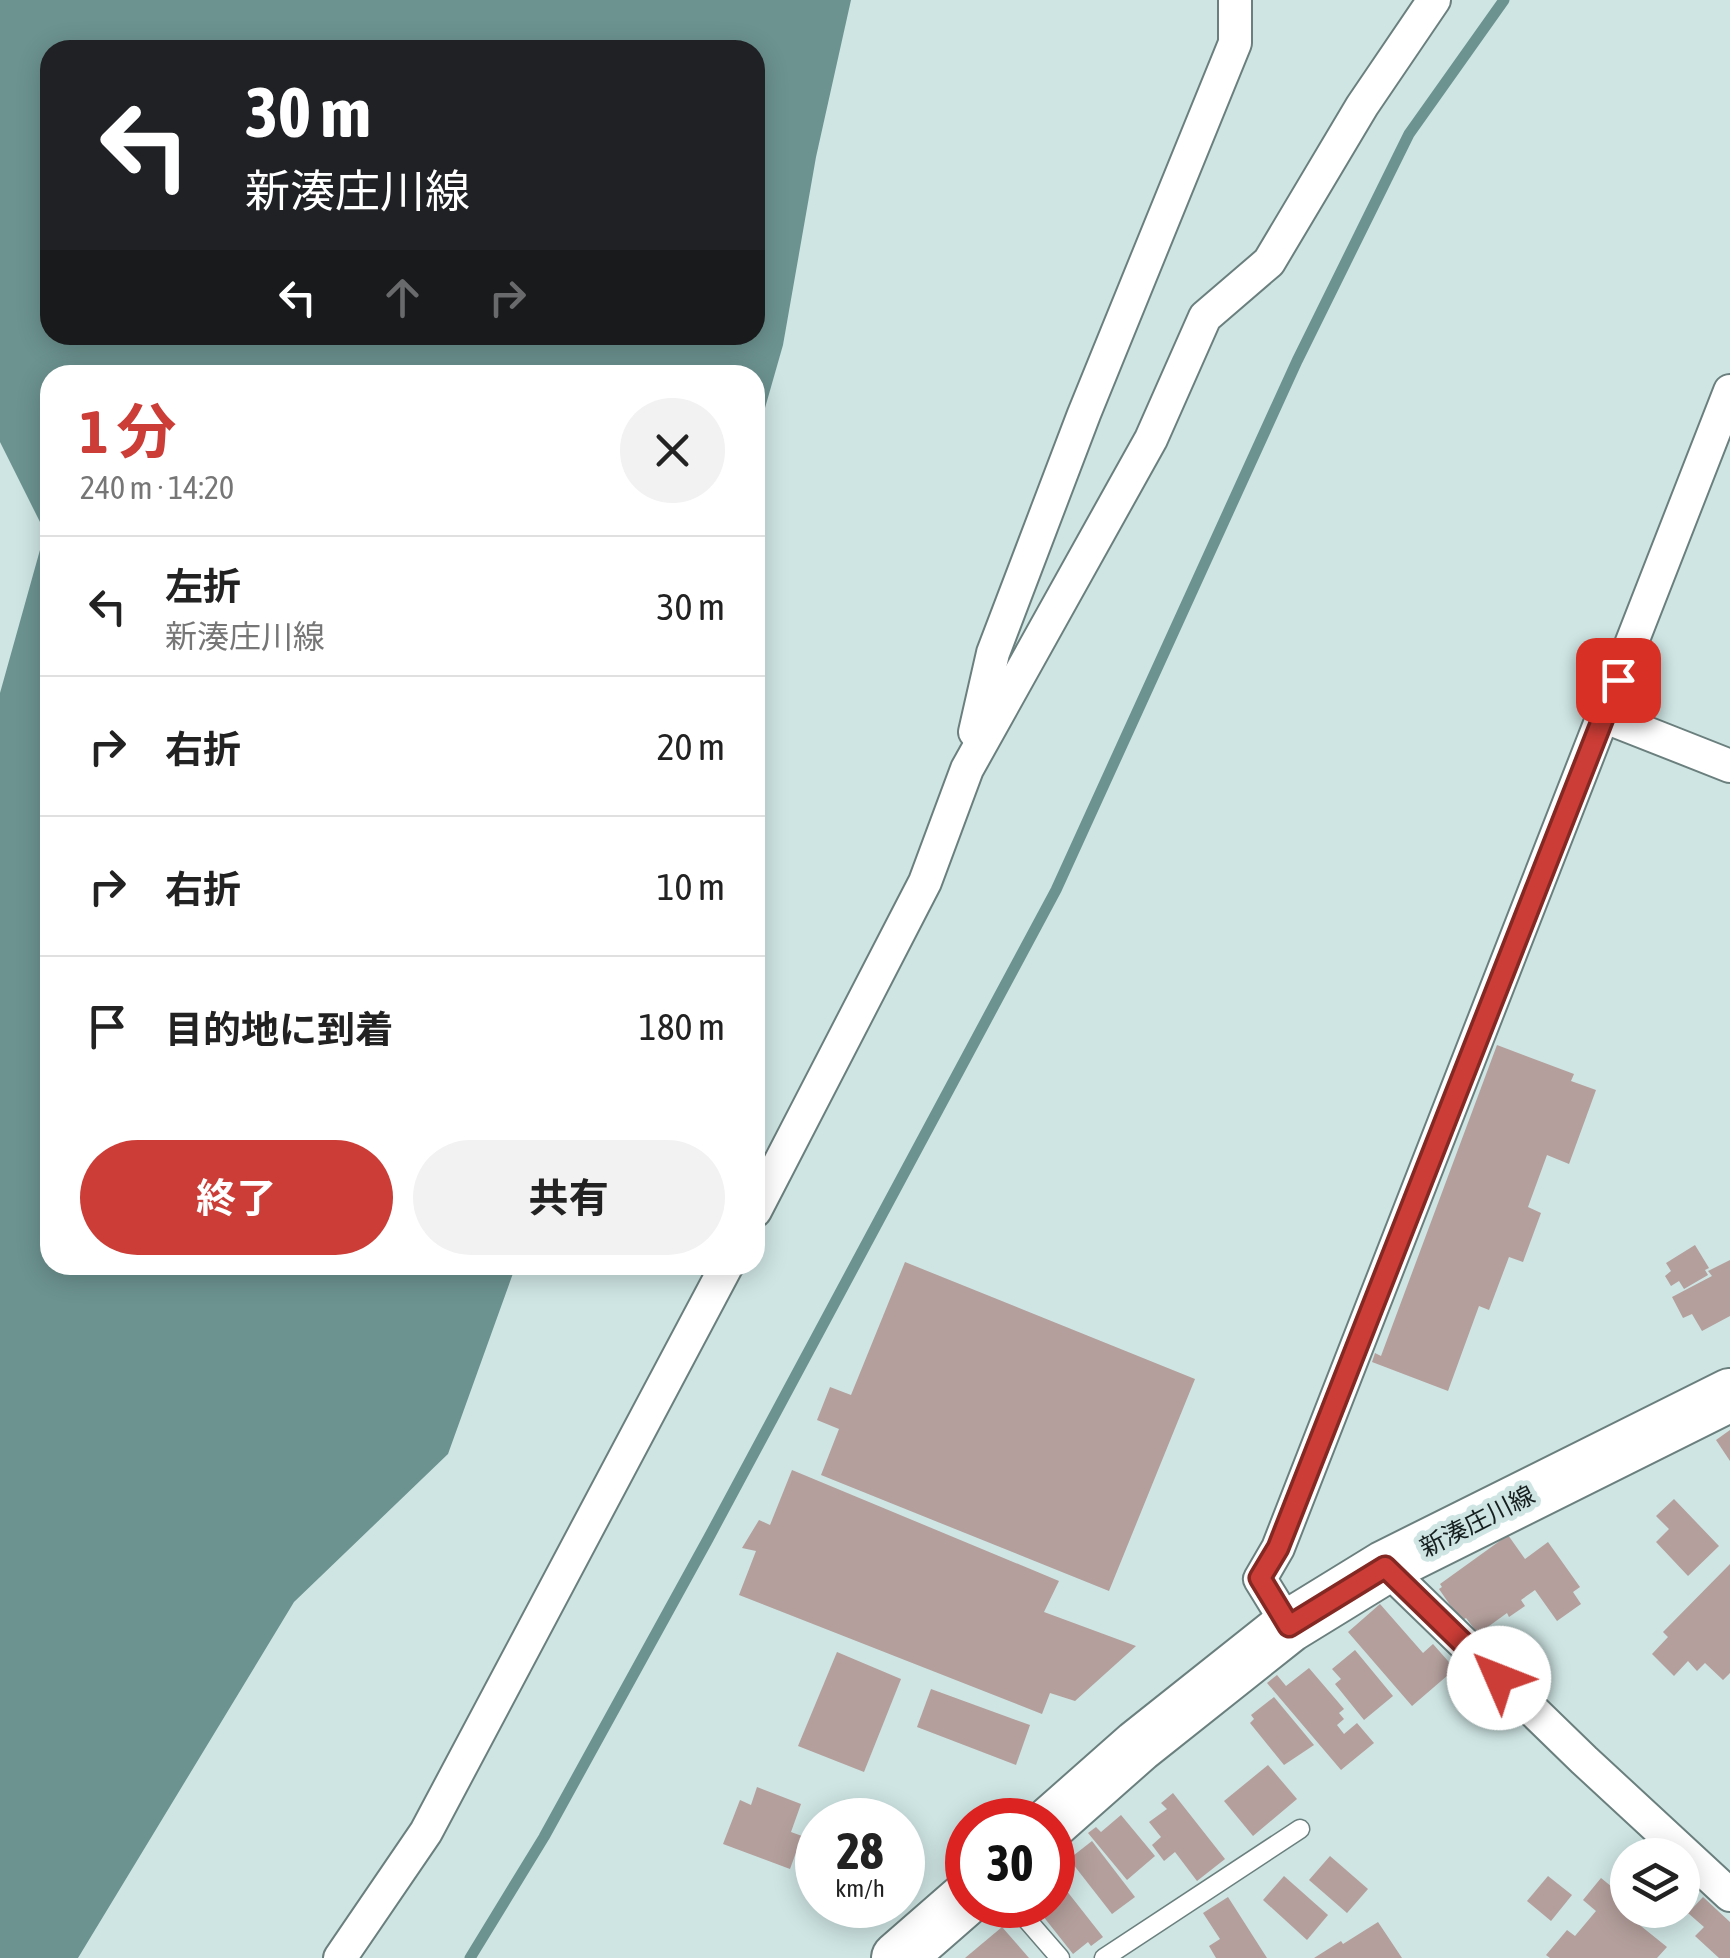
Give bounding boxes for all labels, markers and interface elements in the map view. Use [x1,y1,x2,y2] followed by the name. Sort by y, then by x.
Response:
[245,72,371,152] text: 30 m
[80,80,210,210] icon: left
[245,165,470,217] text: 新湊庄川線
[270,270,325,325] icon: left
[375,270,430,325] icon: ahead
[480,270,535,325] icon: right
[80,397,176,466] text: 1 分
[620,398,725,503] button: close
[80,469,234,506] text: 240 m · 14:20
[165,565,241,608] text: 左折
[80,579,135,634] icon: left
[657,585,725,628] text: 30 m
[165,618,325,655] text: 新湊庄川線
[1576,638,1661,723] pin
[1591,653,1646,708] icon: arrive
[80,719,135,774] icon: right
[657,725,725,768] text: 20 m
[165,728,241,771] text: 右折
[80,859,135,914] icon: right
[657,865,725,908] text: 10 m
[165,868,241,911] text: 右折
[80,999,135,1054] icon: arrive
[639,1005,725,1048] text: 180 m
[165,1008,393,1051] text: 目的地に到着
[80,1140,393,1255] button: 終了
[413,1140,725,1255] button: 共有
[1415,1480,1539,1562] street label: 新湊庄川線
[1447,1626,1551,1730] position arrow
[945,1798,1075,1928] speed limit sign: 30
[836,1822,883,1880] text: 28
[1610,1838,1700,1928] map controls
[1610,1838,1700,1928] button: layers
[835,1874,885,1902] text: km/h

